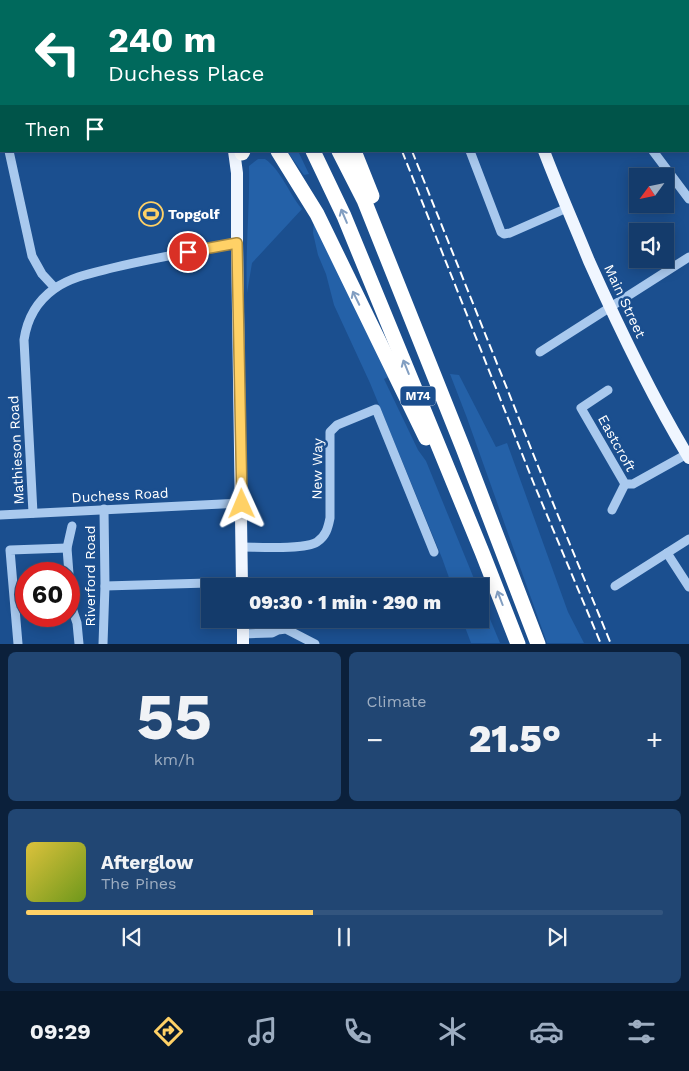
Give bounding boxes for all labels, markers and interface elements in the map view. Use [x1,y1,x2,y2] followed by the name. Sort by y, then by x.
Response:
[108,19,217,61] text: 240 m
[25,20,90,85] icon: left
[108,61,264,86] text: Duchess Place
[81,115,109,143] icon: arrive
[25,118,71,141] text: Then
[629,168,674,212] north arrow
[629,168,674,268] map controls
[138,201,164,227] sports icon: Topgolf
[168,206,220,222] place label: Topgolf
[339,209,349,224] one-way arrow
[629,223,674,268] button: sound
[167,231,209,273] pin
[174,238,202,266] icon: arrive
[601,262,649,340] street label: Main Street
[351,291,361,306] one-way arrow
[401,359,410,375] one-way arrow
[400,386,436,406] road number: M74
[5,395,27,505] street label: Mathieson Road
[595,412,639,474] street label: Eastcroft
[308,437,326,500] street label: New Way
[215,477,267,529] position arrow
[71,484,169,506] street label: Duchess Road
[82,526,98,626] street label: Riverford Road
[15,562,80,627] speed limit sign: 60
[249,591,441,614] text: 09:30 · 1 min · 290 m
[495,591,504,606] one-way arrow
[136,679,212,755] text: 55
[367,692,427,711] text: Climate
[468,717,561,761] text: 21.5°
[367,723,383,756] text: −
[646,723,663,756] text: +
[154,750,195,769] text: km/h
[101,851,193,874] text: Afterglow
[101,874,177,893] text: The Pines
[118,923,146,951] icon: previous
[330,923,358,951] icon: pause
[543,923,571,951] icon: next
[151,1014,186,1049] icon: directions
[245,1014,280,1049] icon: music
[340,1014,375,1049] icon: phone
[435,1014,470,1049] icon: climate
[529,1014,564,1049] icon: car
[624,1014,659,1049] icon: filters
[30,1019,91,1044] text: 09:29

